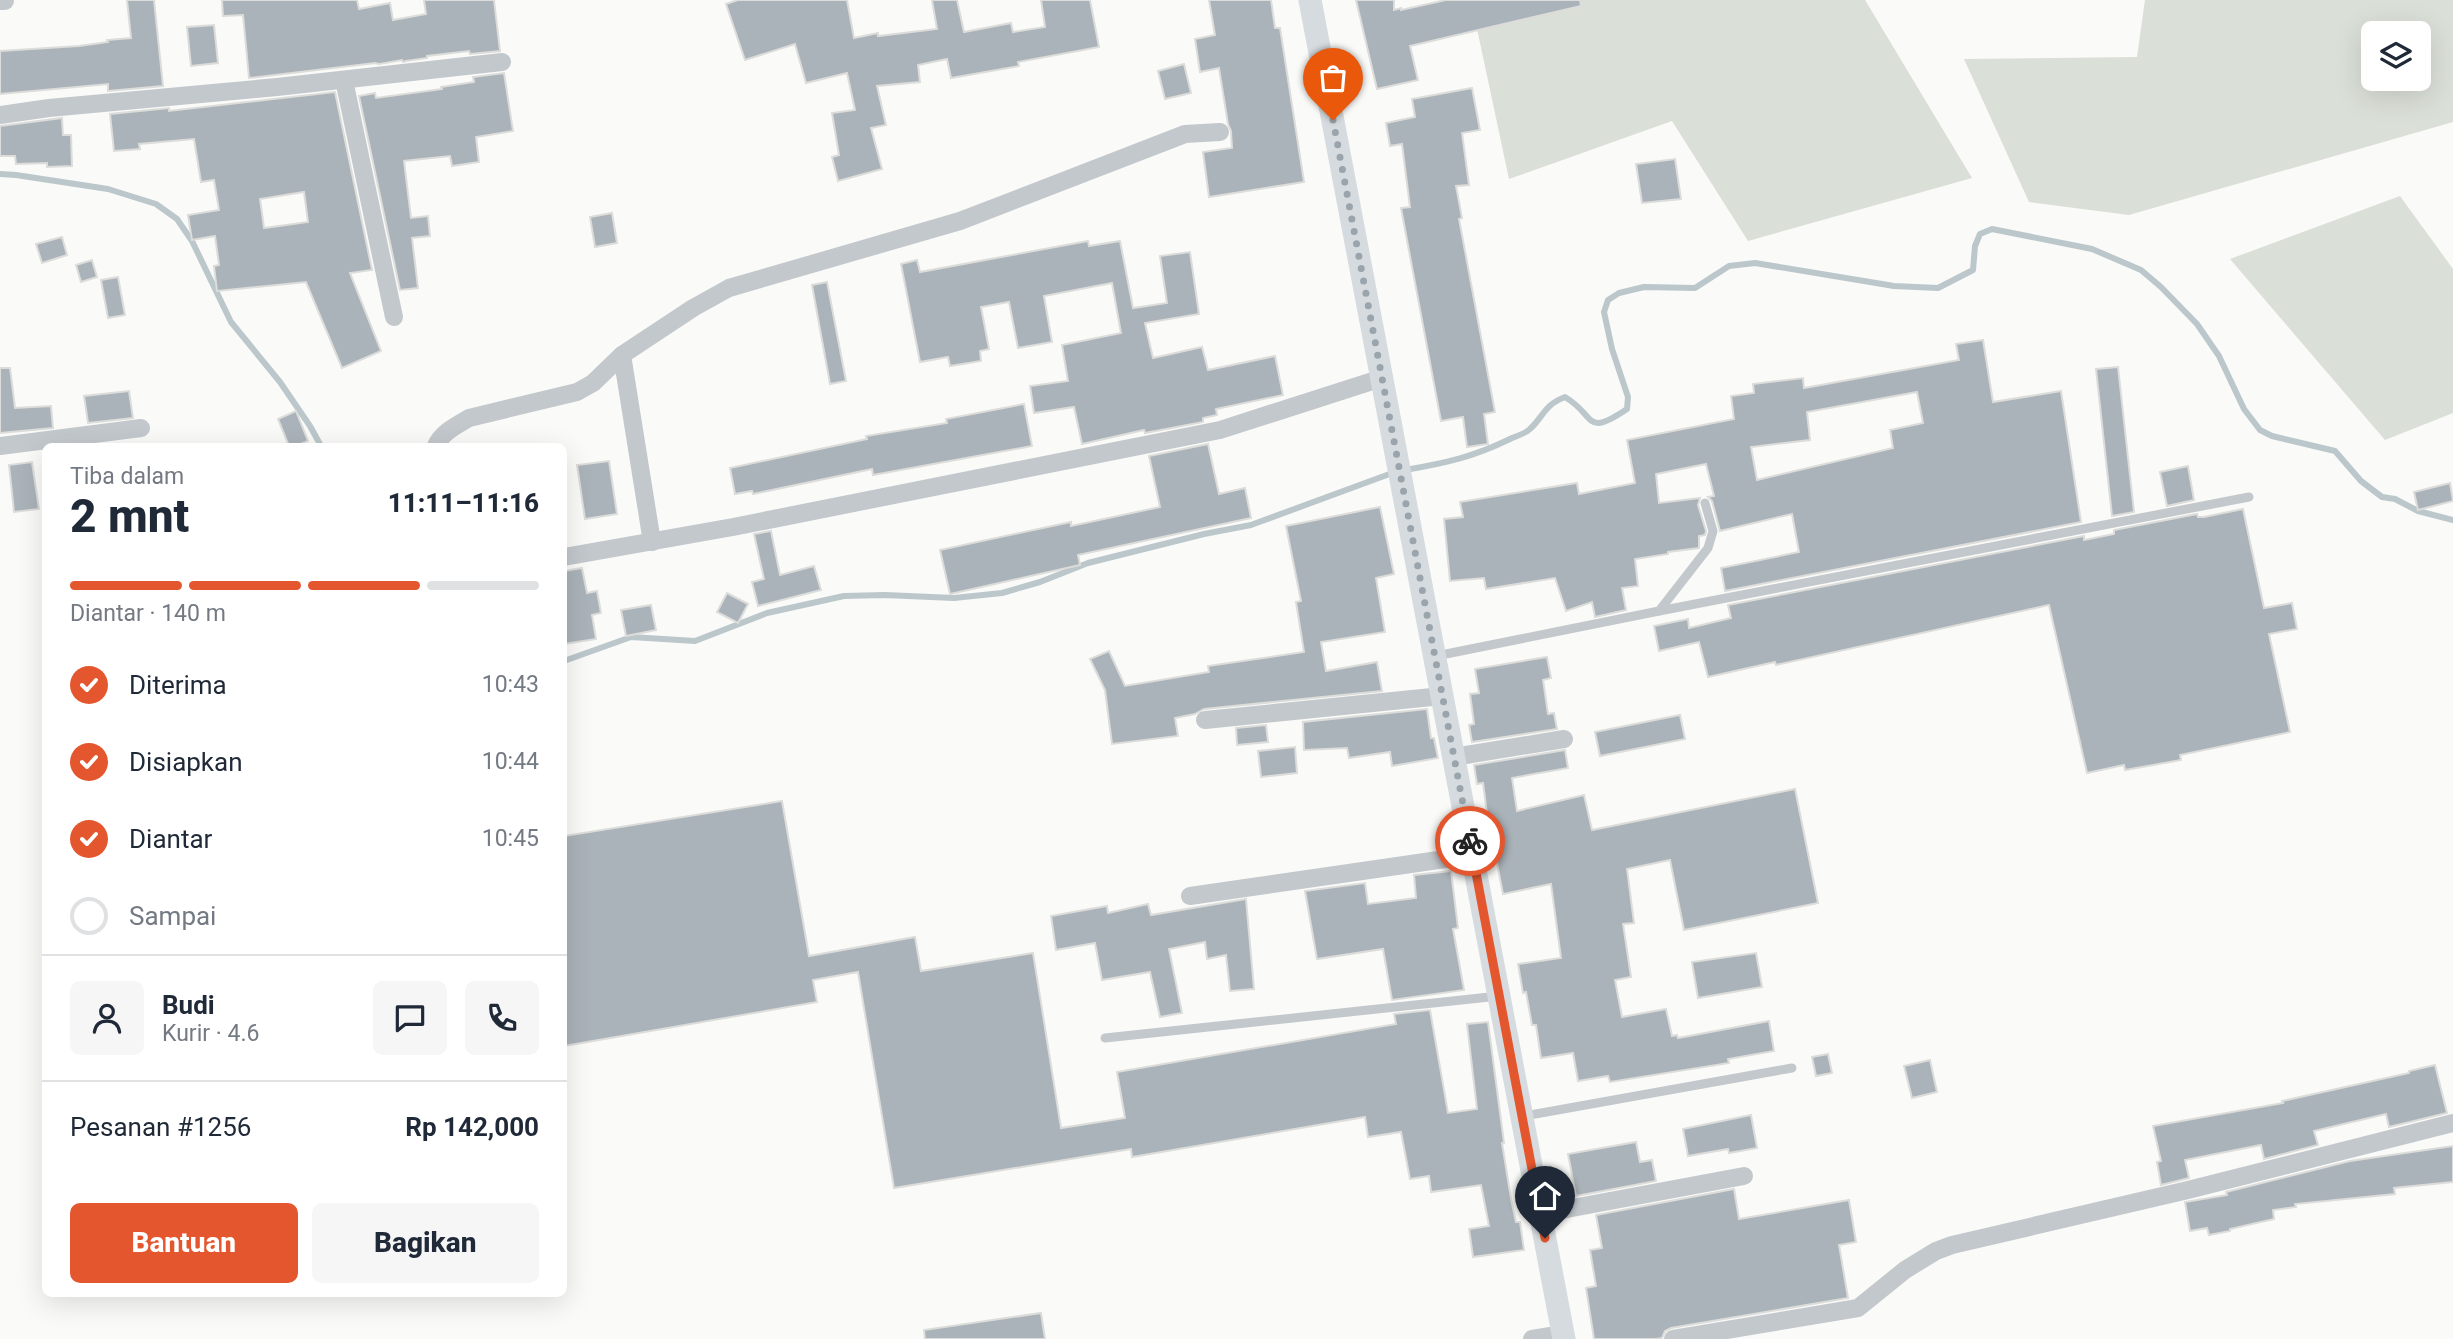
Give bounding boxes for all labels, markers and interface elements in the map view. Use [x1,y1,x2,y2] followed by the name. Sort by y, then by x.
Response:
[2361,21,2431,91] map controls
[2361,21,2431,91] button: layers
[1303,48,1363,120] pin
[1314,59,1352,97] icon: bag
[70,463,184,490] text: Tiba dalam
[388,488,539,518] text: 11:11–11:16
[70,489,189,543] text: 2 mnt
[70,600,226,627] text: Diantar · 140 m
[70,666,108,704] icon: check
[129,670,227,700] text: Diterima
[482,671,539,698] text: 10:43
[70,743,108,781] icon: check
[129,747,243,777] text: Disiapkan
[482,748,539,775] text: 10:44
[1435,806,1505,876] courier
[70,820,108,858] icon: check
[1451,822,1489,860] icon: bike
[129,824,212,854] text: Diantar
[482,825,539,852] text: 10:45
[129,901,216,931] text: Sampai
[70,981,144,1055] button: person
[373,981,447,1055] button: chat
[465,981,539,1055] button: phone
[162,990,215,1020] text: Budi
[162,1020,259,1047] text: Kurir · 4.6
[70,1112,251,1142] text: Pesanan #1256
[405,1112,539,1142] text: Rp 142,000
[1515,1166,1575,1238] pin
[1526,1177,1564,1215] icon: home
[70,1203,298,1283] button: Bantuan
[312,1203,539,1283] button: Bagikan

